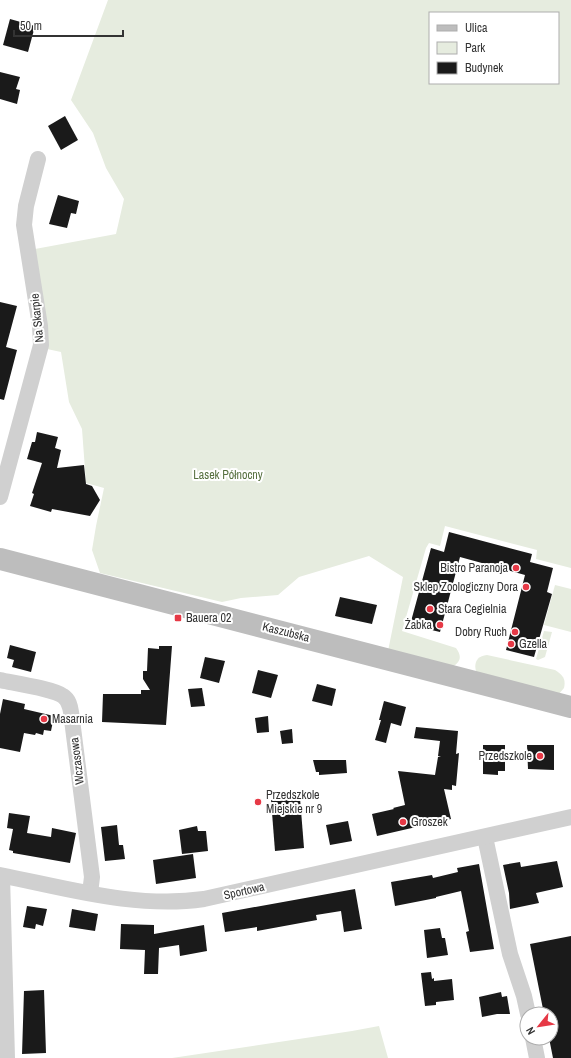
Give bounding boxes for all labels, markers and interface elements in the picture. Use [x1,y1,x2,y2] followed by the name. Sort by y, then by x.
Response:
[14,12,123,38] scale bar
[429,12,559,84] legend
[20,18,42,34] text: 50 m
[465,20,488,36] text: Ulica
[465,40,485,56] text: Park
[465,60,503,76] text: Budynek
[26,293,48,343] street label: Na Skarpie
[193,467,263,483] park label: Lasek Północny
[440,560,509,576] place label: Bistro Paranoja
[511,563,521,573] marker: Bistro Paranoja
[414,579,519,595] place label: Sklep Zoologiczny Dora
[521,582,531,592] marker: Sklep Zoologiczny Dora
[438,601,507,617] place label: Stara Cegielnia
[425,604,435,614] marker: Stara Cegielnia
[186,610,231,626] place label: Bauera 02
[173,613,183,623] marker: Bauera 02
[405,617,433,633] place label: Żabka
[261,618,312,646] street label: Kaszubska
[435,620,445,630] marker: Żabka
[455,624,507,640] place label: Dobry Ruch
[510,627,520,637] marker: Dobry Ruch
[519,636,547,652] place label: Gzella
[506,639,516,649] marker: Gzella
[52,711,94,727] place label: Masarnia
[39,714,49,724] marker: Masarnia
[66,736,88,786] street label: Wczasowa
[478,748,532,764] place label: Przedszkole
[535,751,545,761] marker: Przedszkole
[266,787,322,817] place label: Przedszkole Miejskie nr 9
[253,797,263,807] marker: Przedszkole Miejskie nr 9
[411,814,448,830] place label: Groszek
[398,817,408,827] marker: Groszek
[222,878,267,903] street label: Sportowa
[519,1006,559,1046] north arrow
[523,1025,538,1037] text: N

